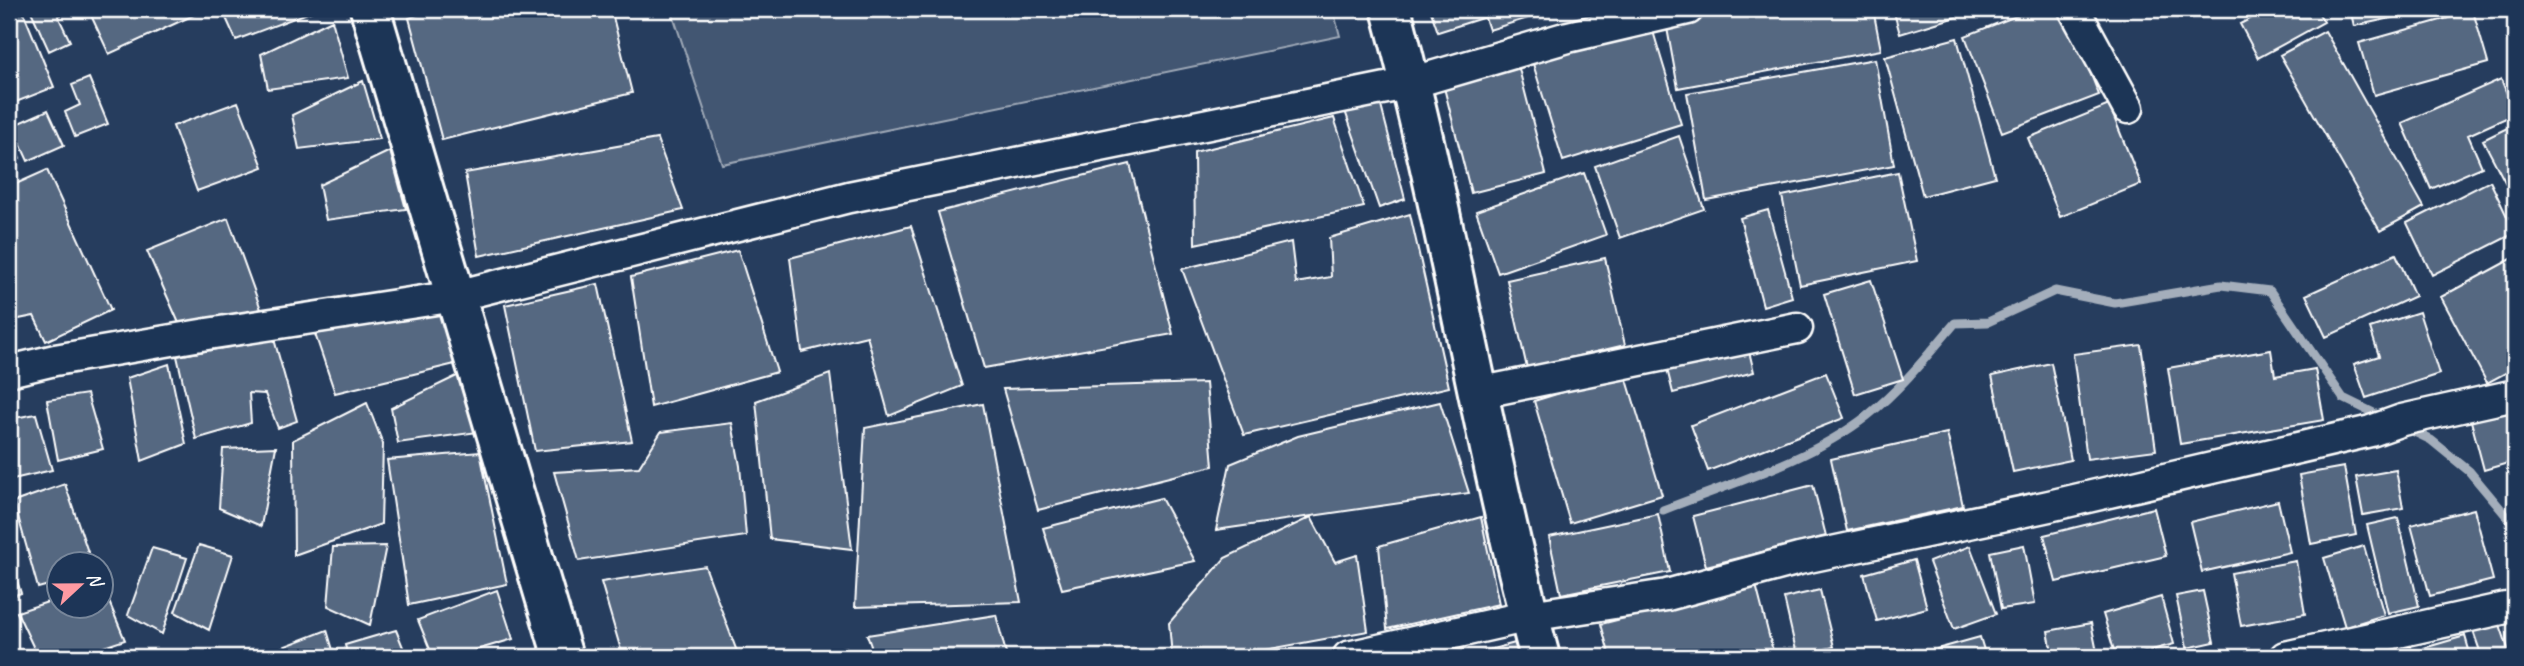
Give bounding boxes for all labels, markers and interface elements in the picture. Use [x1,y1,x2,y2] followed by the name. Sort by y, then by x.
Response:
[46,550,116,620] north arrow
[82,569,109,592] text: N

